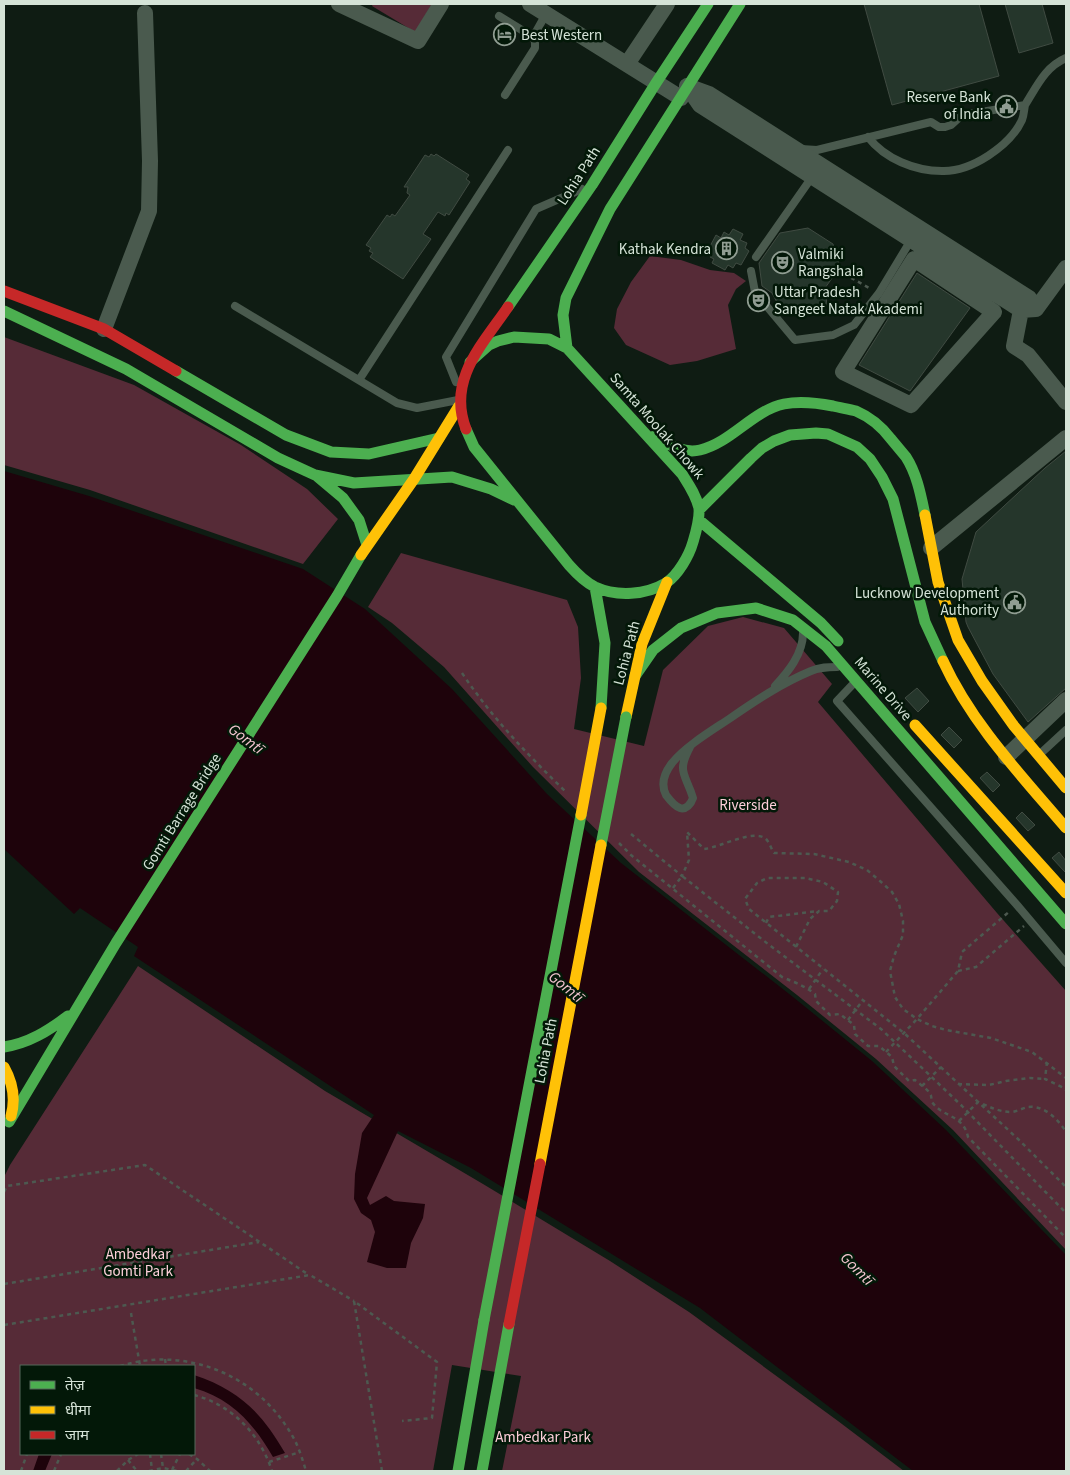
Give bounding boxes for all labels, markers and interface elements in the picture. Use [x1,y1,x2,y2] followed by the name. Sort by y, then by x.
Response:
[493,23,517,47] hotel icon: Best Western
[521,25,602,46] place label: Best Western
[906,87,992,125] place label: Reserve Bank of India
[995,94,1019,118] public building icon: Reserve Bank of India
[552,143,606,209] street label: Lohia Path
[715,237,739,261] building icon: Kathak Kendra
[619,239,711,260] place label: Kathak Kendra
[798,244,863,282] place label: Valmiki Rangshala
[770,251,794,275] theatre icon: Valmiki Rangshala
[774,282,923,320] place label: Uttar Pradesh Sangeet Natak Akademi
[746,289,770,313] theatre icon: Uttar Pradesh Sangeet Natak Akademi
[605,368,710,484] street label: Samta Moolak Chowk
[855,583,999,621] place label: Lucknow Development Authority
[1003,590,1027,614] public building icon: Lucknow Development Authority
[608,618,646,688] street label: Lohia Path
[849,652,917,726] street label: Marine Drive
[224,718,270,761] water label: Gomtī
[138,750,226,874] street label: Gomti Barrage Bridge
[719,795,777,816] park label: Riverside
[544,966,590,1009] water label: Gomtī
[529,1017,563,1085] street label: Lohia Path
[103,1244,173,1282] park label: Ambedkar Gomti Park
[835,1247,880,1292] water label: Gomtī
[20,1365,195,1455] legend
[65,1375,86,1396] text: तेज़
[65,1400,92,1421] text: धीमा
[65,1425,90,1446] text: जाम
[495,1427,591,1448] park label: Ambedkar Park

